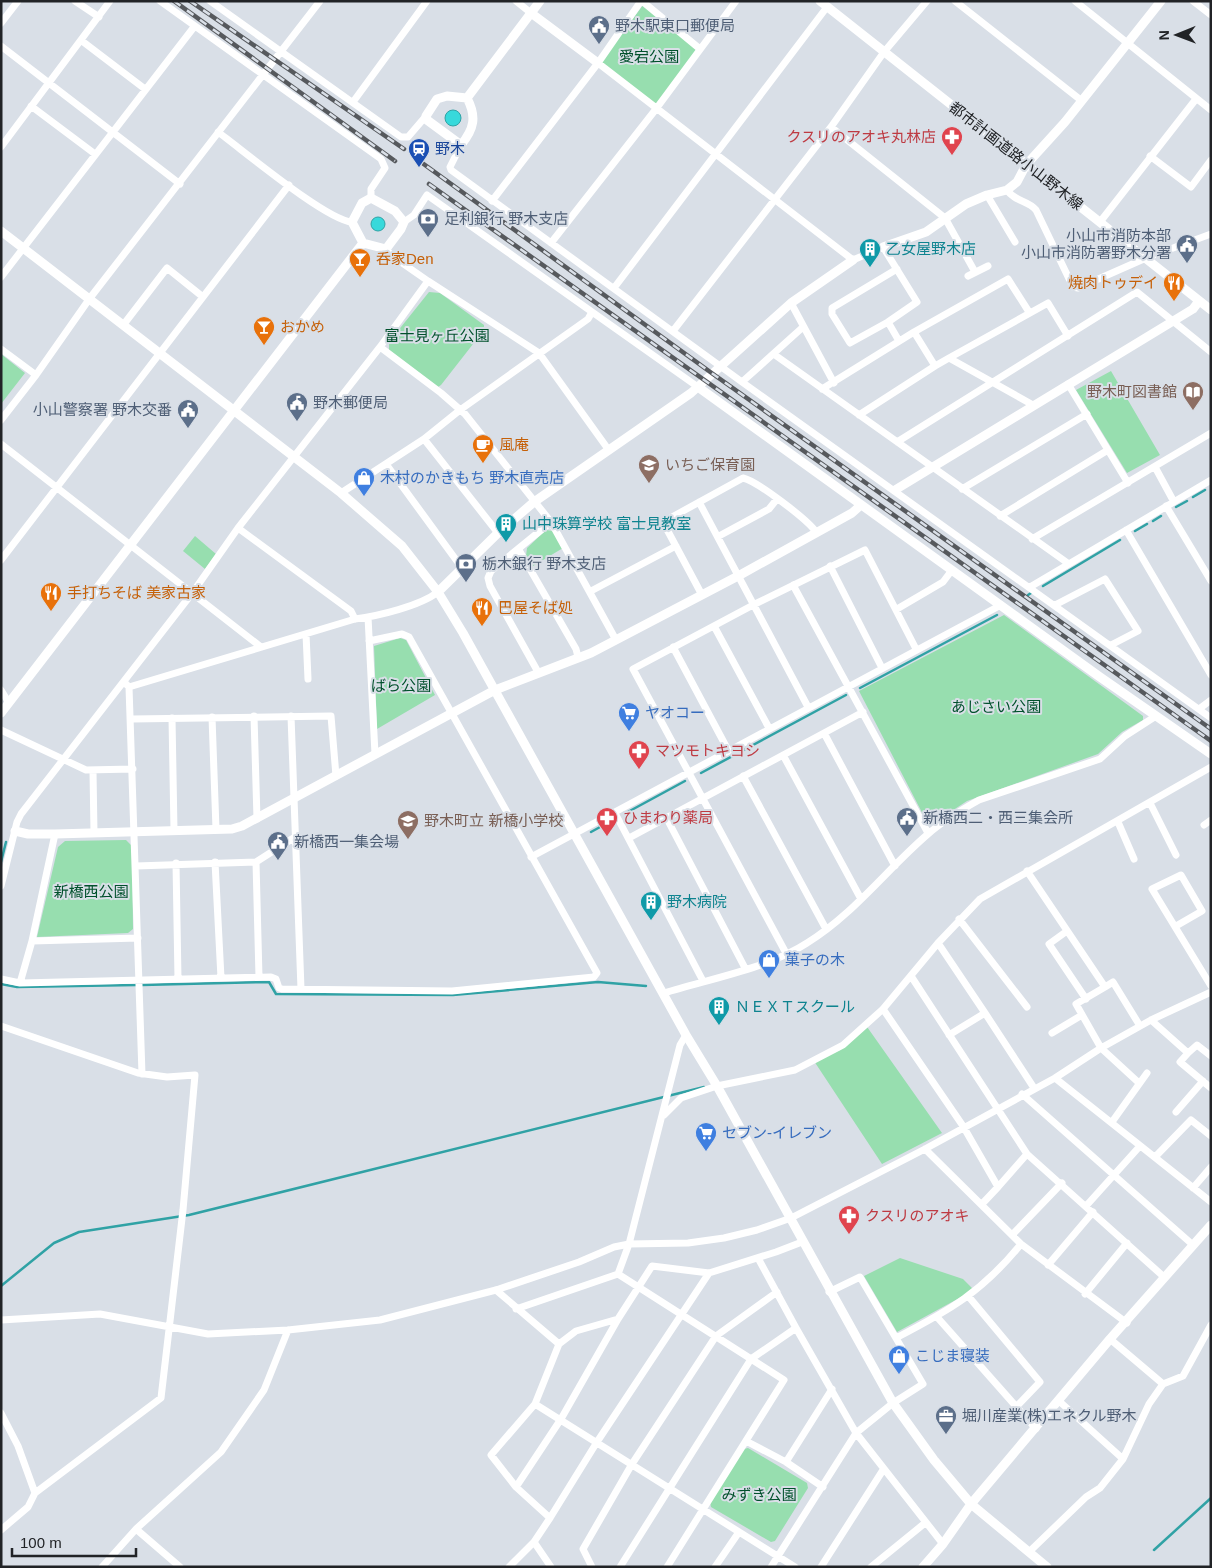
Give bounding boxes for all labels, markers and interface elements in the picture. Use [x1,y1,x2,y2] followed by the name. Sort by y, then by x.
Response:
[1152,10,1202,60] north arrow
[587,14,611,45] public building icon: 野木駅東口郵便局
[615,17,735,34] place label: 野木駅東口郵便局
[1156,30,1172,40] text: N
[619,48,679,65] park label: 愛宕公園
[946,98,1087,213] street label: 都市計画道路小山野木線
[940,125,964,156] pharmacy icon: クスリのアオキ丸林店
[786,128,936,145] place label: クスリのアオキ丸林店
[407,137,431,168] station icon: 野木
[435,140,465,157] place label: 野木
[416,207,440,238] bank icon: 足利銀行 野木支店
[444,210,568,227] place label: 足利銀行 野木支店
[1021,227,1171,261] place label: 小山市消防本部 小山市消防署野木分署
[1175,233,1199,264] public building icon: 小山市消防本部 小山市消防署野木分署
[858,237,882,268] building icon: 乙女屋野木店
[886,240,976,257] place label: 乙女屋野木店
[348,247,372,278] bar icon: 呑家Den
[376,250,434,267] place label: 呑家Den
[1162,271,1186,302] restaurant icon: 焼肉トゥデイ
[1068,274,1158,291] place label: 焼肉トゥデイ
[252,315,276,346] bar icon: おかめ
[280,318,325,335] place label: おかめ
[384,327,490,344] park label: 富士見ヶ丘公園
[1181,380,1205,411] library icon: 野木町図書館
[1087,383,1177,400] place label: 野木町図書館
[285,391,309,422] public building icon: 野木郵便局
[313,394,388,411] place label: 野木郵便局
[176,398,200,429] public building icon: 小山警察署 野木交番
[33,401,172,418] place label: 小山警察署 野木交番
[471,433,495,464] cafe icon: 風庵
[499,436,529,453] place label: 風庵
[637,453,661,484] school or university icon: いちご保育園
[665,456,755,473] place label: いちご保育園
[352,466,376,497] shop icon: 木村のかきもち 野木直売店
[380,469,564,486] place label: 木村のかきもち 野木直売店
[494,512,518,543] building icon: 山中珠算学校 富士見教室
[522,515,691,532] place label: 山中珠算学校 富士見教室
[454,552,478,583] bank icon: 栃木銀行 野木支店
[482,555,606,572] place label: 栃木銀行 野木支店
[39,581,63,612] restaurant icon: 手打ちそば 美家古家
[67,584,206,601] place label: 手打ちそば 美家古家
[470,596,494,627] restaurant icon: 巴屋そば処
[498,599,573,616] place label: 巴屋そば処
[371,677,431,694] park label: ばら公園
[951,698,1041,715] park label: あじさい公園
[617,701,641,732] supermarket icon: ヤオコー
[645,704,705,721] place label: ヤオコー
[627,739,651,770] pharmacy icon: マツモトキヨシ
[655,742,760,759] place label: マツモトキヨシ
[595,806,619,837] pharmacy icon: ひまわり薬局
[895,806,919,837] public building icon: 新橋西二・西三集会所
[396,809,420,840] school or university icon: 野木町立 新橋小学校
[623,809,713,826] place label: ひまわり薬局
[923,809,1073,826] place label: 新橋西二・西三集会所
[424,812,563,829] place label: 野木町立 新橋小学校
[266,830,290,861] public building icon: 新橋西一集会場
[294,833,399,850] place label: 新橋西一集会場
[53,883,129,900] park label: 新橋西公園
[639,890,663,921] building icon: 野木病院
[667,893,727,910] place label: 野木病院
[757,948,781,979] shop icon: 菓子の木
[785,951,845,968] place label: 菓子の木
[707,995,731,1026] building icon: ＮＥＸＴスクール
[735,998,855,1015] place label: ＮＥＸＴスクール
[694,1121,718,1152] supermarket icon: セブン-イレブン
[722,1124,832,1141] place label: セブン-イレブン
[837,1204,861,1235] pharmacy icon: クスリのアオキ
[865,1207,970,1224] place label: クスリのアオキ
[887,1344,911,1375] shop icon: こじま寝装
[915,1347,990,1364] place label: こじま寝装
[934,1404,958,1435] office icon: 堀川産業(株)エネクル野木
[962,1407,1137,1424] place label: 堀川産業(株)エネクル野木
[721,1486,797,1503] park label: みずき公園
[12,1526,136,1558] scale bar
[20,1534,62,1551] text: 100 m

